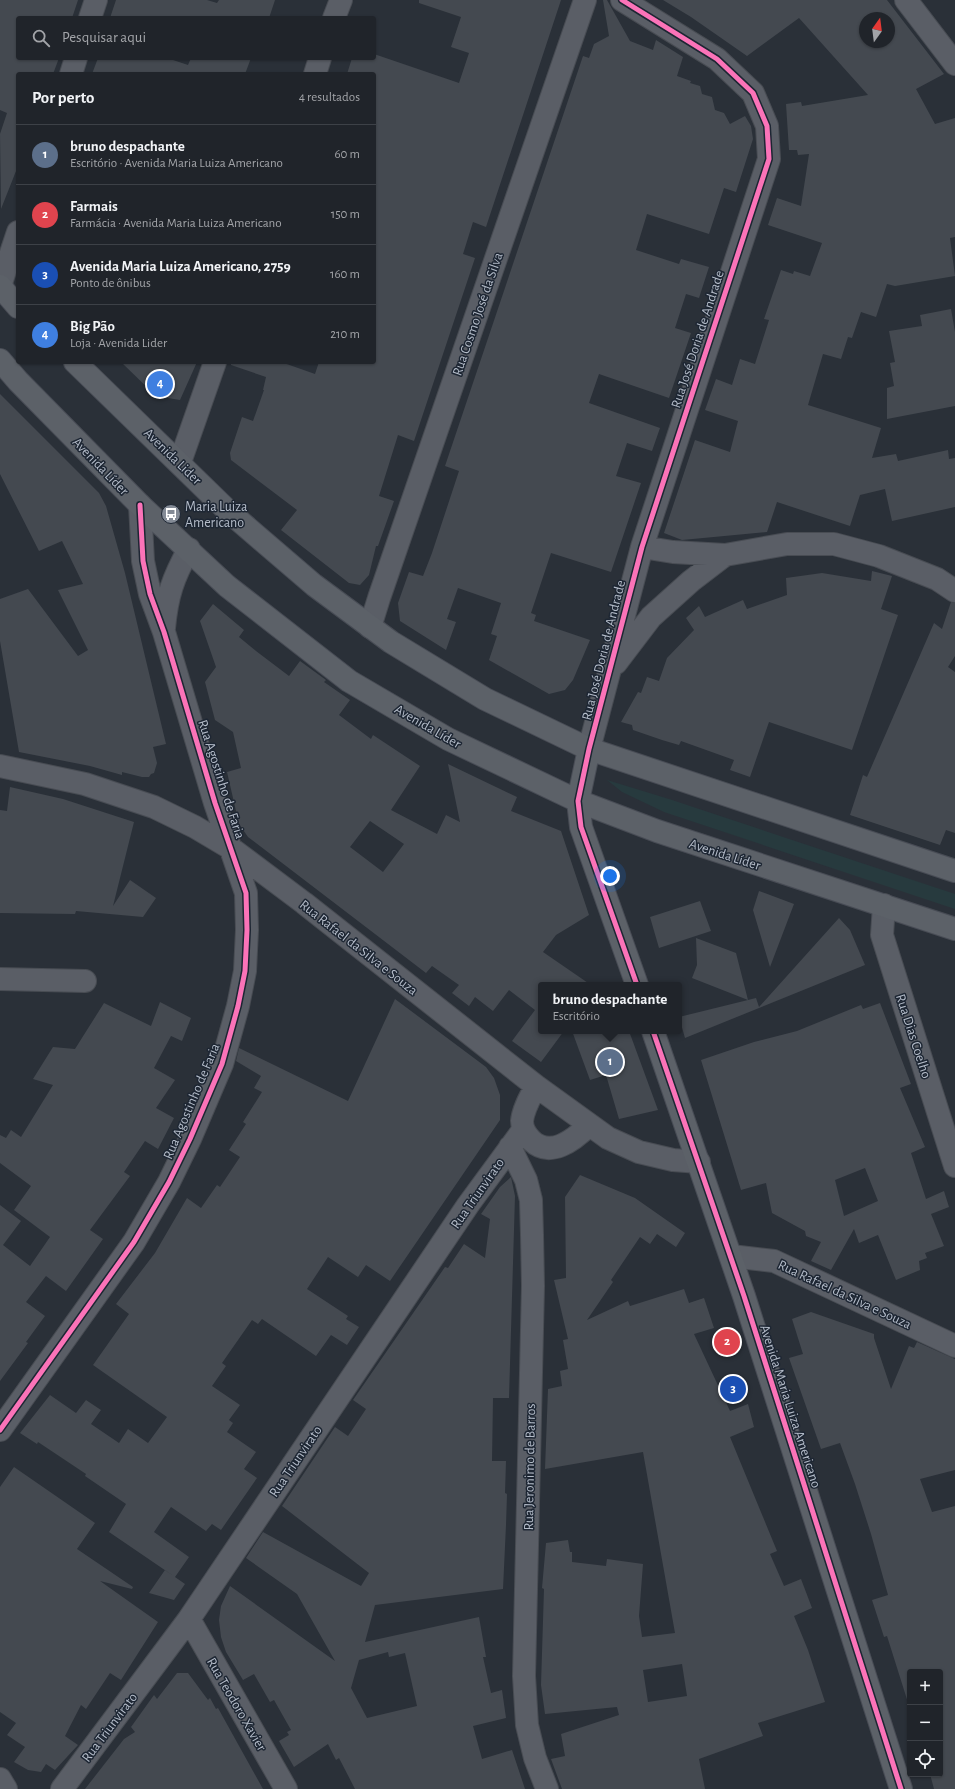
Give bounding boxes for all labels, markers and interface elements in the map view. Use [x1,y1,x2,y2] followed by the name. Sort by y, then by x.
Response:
[859,12,895,48] north arrow
[16,16,376,60] search box
[30,27,52,49] icon: search
[62,30,146,45] text: Pesquisar aqui
[32,89,95,106] text: Por perto
[299,91,360,104] text: 4 resultados
[70,139,185,154] text: bruno despachante
[43,148,47,161] text: 1
[334,148,360,161] text: 60 m
[70,157,283,170] text: Escritório · Avenida Maria Luiza Americano
[70,199,118,214] text: Farmais
[42,208,48,221] text: 2
[331,208,360,221] text: 150 m
[70,217,282,230] text: Farmácia · Avenida Maria Luiza Americano
[450,250,506,378] street label: Rua Cosmo José da Silva
[70,259,291,274] text: Avenida Maria Luiza Americano, 2759
[42,268,48,281] text: 3
[330,268,360,281] text: 160 m
[669,269,727,410] street label: Rua José Doria de Andrade
[70,277,151,290] text: Ponto de ônibus
[70,319,115,334] text: Big Pão
[42,328,48,341] text: 4
[330,328,360,341] text: 210 m
[70,337,167,350] text: Loja · Avenida Lider
[147,369,173,399] pin: 4
[141,426,204,488] street label: Avenida Lider
[70,435,131,499] street label: Avenida Líder
[185,500,248,530] place label: Maria Luiza Americano
[160,503,182,525] bus stop icon: Maria Luiza Americano
[580,579,628,722] street label: Rua José Doria de Andrade
[392,702,463,752] street label: Avenida Líder
[195,718,247,841] street label: Rua Agostinho de Faria
[687,837,763,873] street label: Avenida Líder
[600,866,620,886] your location
[297,898,420,998] street label: Rua Rafael da Silva e Souza
[538,982,682,1034] popup
[553,992,667,1007] text: bruno despachante
[893,992,933,1080] street label: Rua Dias Coelho
[553,1010,600,1023] text: Escritório
[161,1041,223,1161] street label: Rua Agostinho de Faria
[597,1047,623,1077] pin: 1
[448,1156,507,1231] street label: Rua Triunvirato
[776,1258,914,1332] street label: Rua Rafael da Silva e Souza
[757,1323,823,1490] street label: Avenida Maria Luiza Americano
[714,1327,740,1357] pin: 2
[720,1374,746,1404] pin: 3
[522,1403,538,1531] street label: Rua Jeronimo de Barros
[267,1423,325,1500] street label: Rua Triunvirato
[204,1655,269,1754] street label: Rua Teodoro Xavier
[907,1669,943,1777] map controls
[907,1669,943,1705] button: +
[79,1690,140,1765] street label: Rua Triunvirato
[907,1705,943,1741] button: −
[907,1741,943,1777] button: locate

